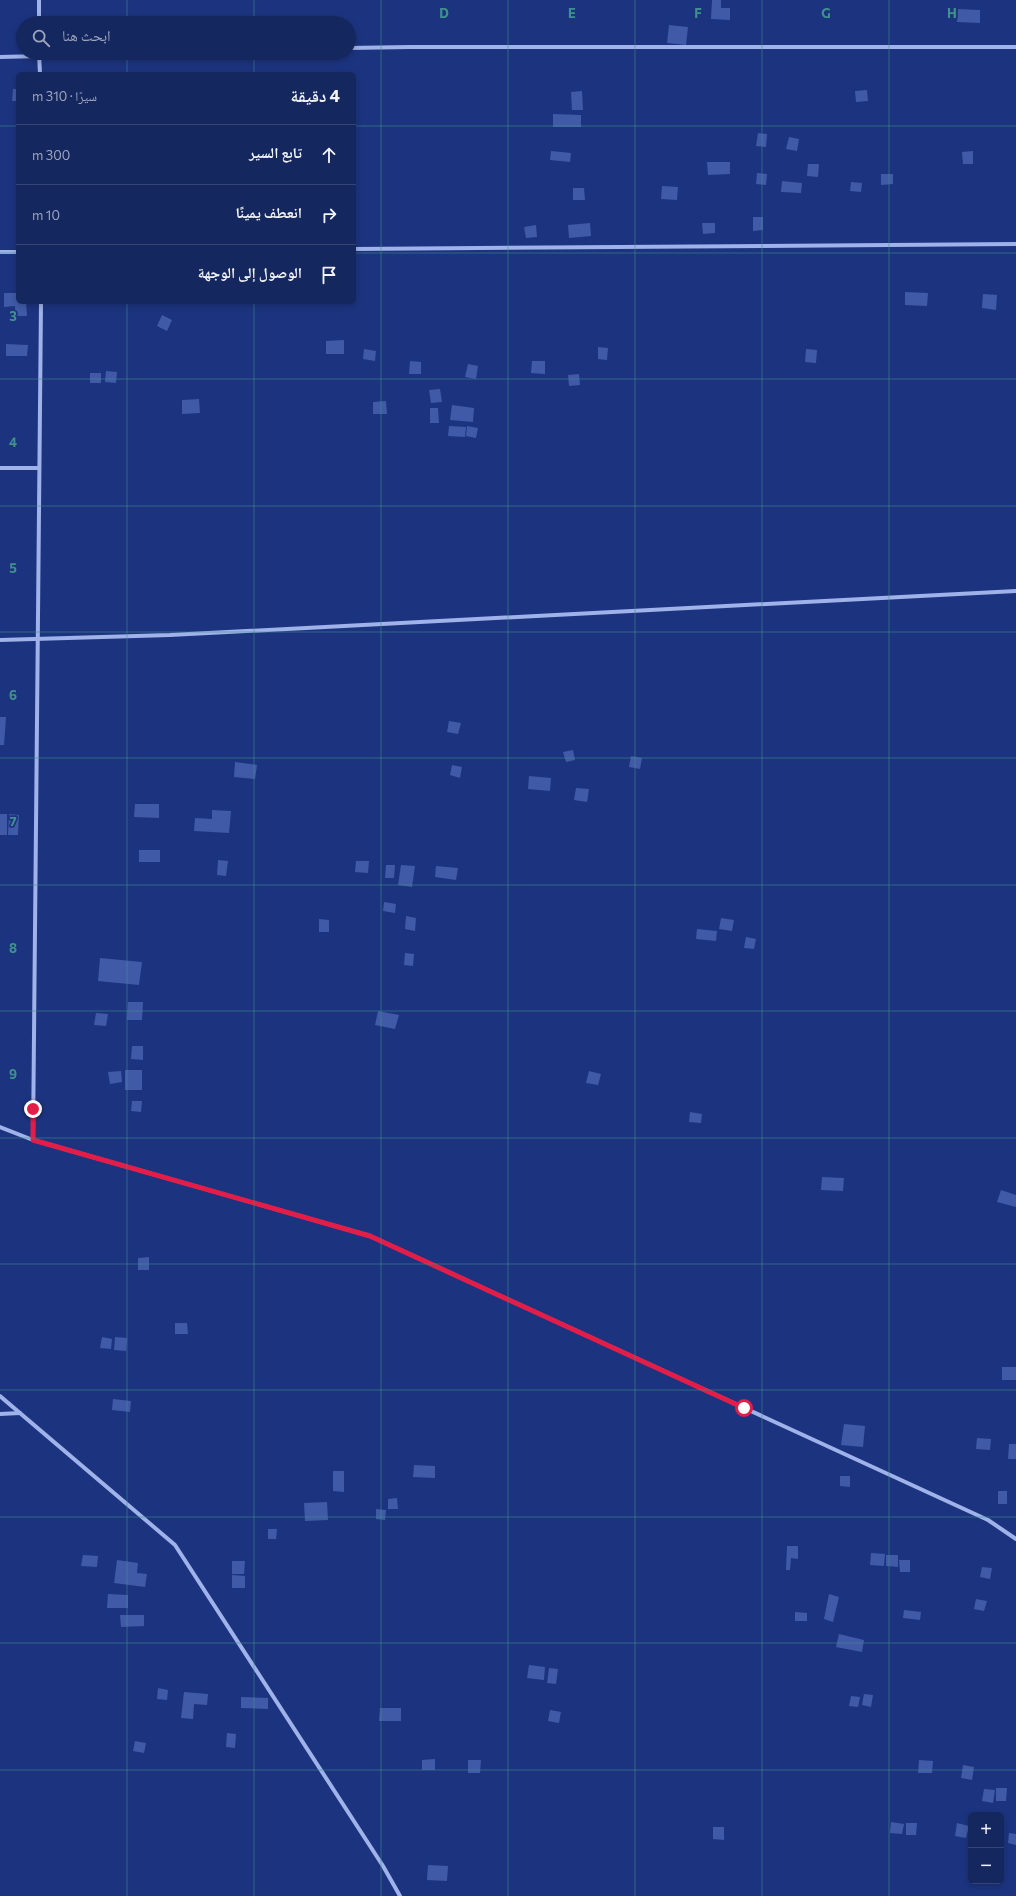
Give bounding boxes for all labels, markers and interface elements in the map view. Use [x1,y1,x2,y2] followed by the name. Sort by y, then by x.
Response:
[439,5,449,21] text: D
[568,5,576,21] text: E
[694,5,702,21] text: F
[821,5,831,21] text: G
[947,5,957,21] text: H
[16,16,356,60] search box
[62,26,111,44] text: ابحث هنا
[30,27,52,49] icon: search
[291,85,340,106] text: 4 دقيقة
[32,88,97,104] text: سيرًا · 310 m
[249,143,302,161] text: تابع السير
[318,144,340,166] icon: ahead
[32,147,70,163] text: 300 m
[236,203,302,221] text: انعطف يمينًا
[318,204,340,226] icon: right
[32,207,60,223] text: 10 m
[198,263,302,281] text: الوصول إلى الوجهة
[318,264,340,286] icon: arrive
[9,308,17,324] text: 3
[9,434,17,450] text: 4
[9,560,17,576] text: 5
[9,687,17,703] text: 6
[9,813,17,829] text: 7
[9,940,17,956] text: 8
[9,1066,17,1082] text: 9
[24,1100,42,1118] route end
[735,1399,753,1417] route start
[968,1812,1004,1884] map controls
[968,1812,1004,1848] button: +
[968,1848,1004,1884] button: −

